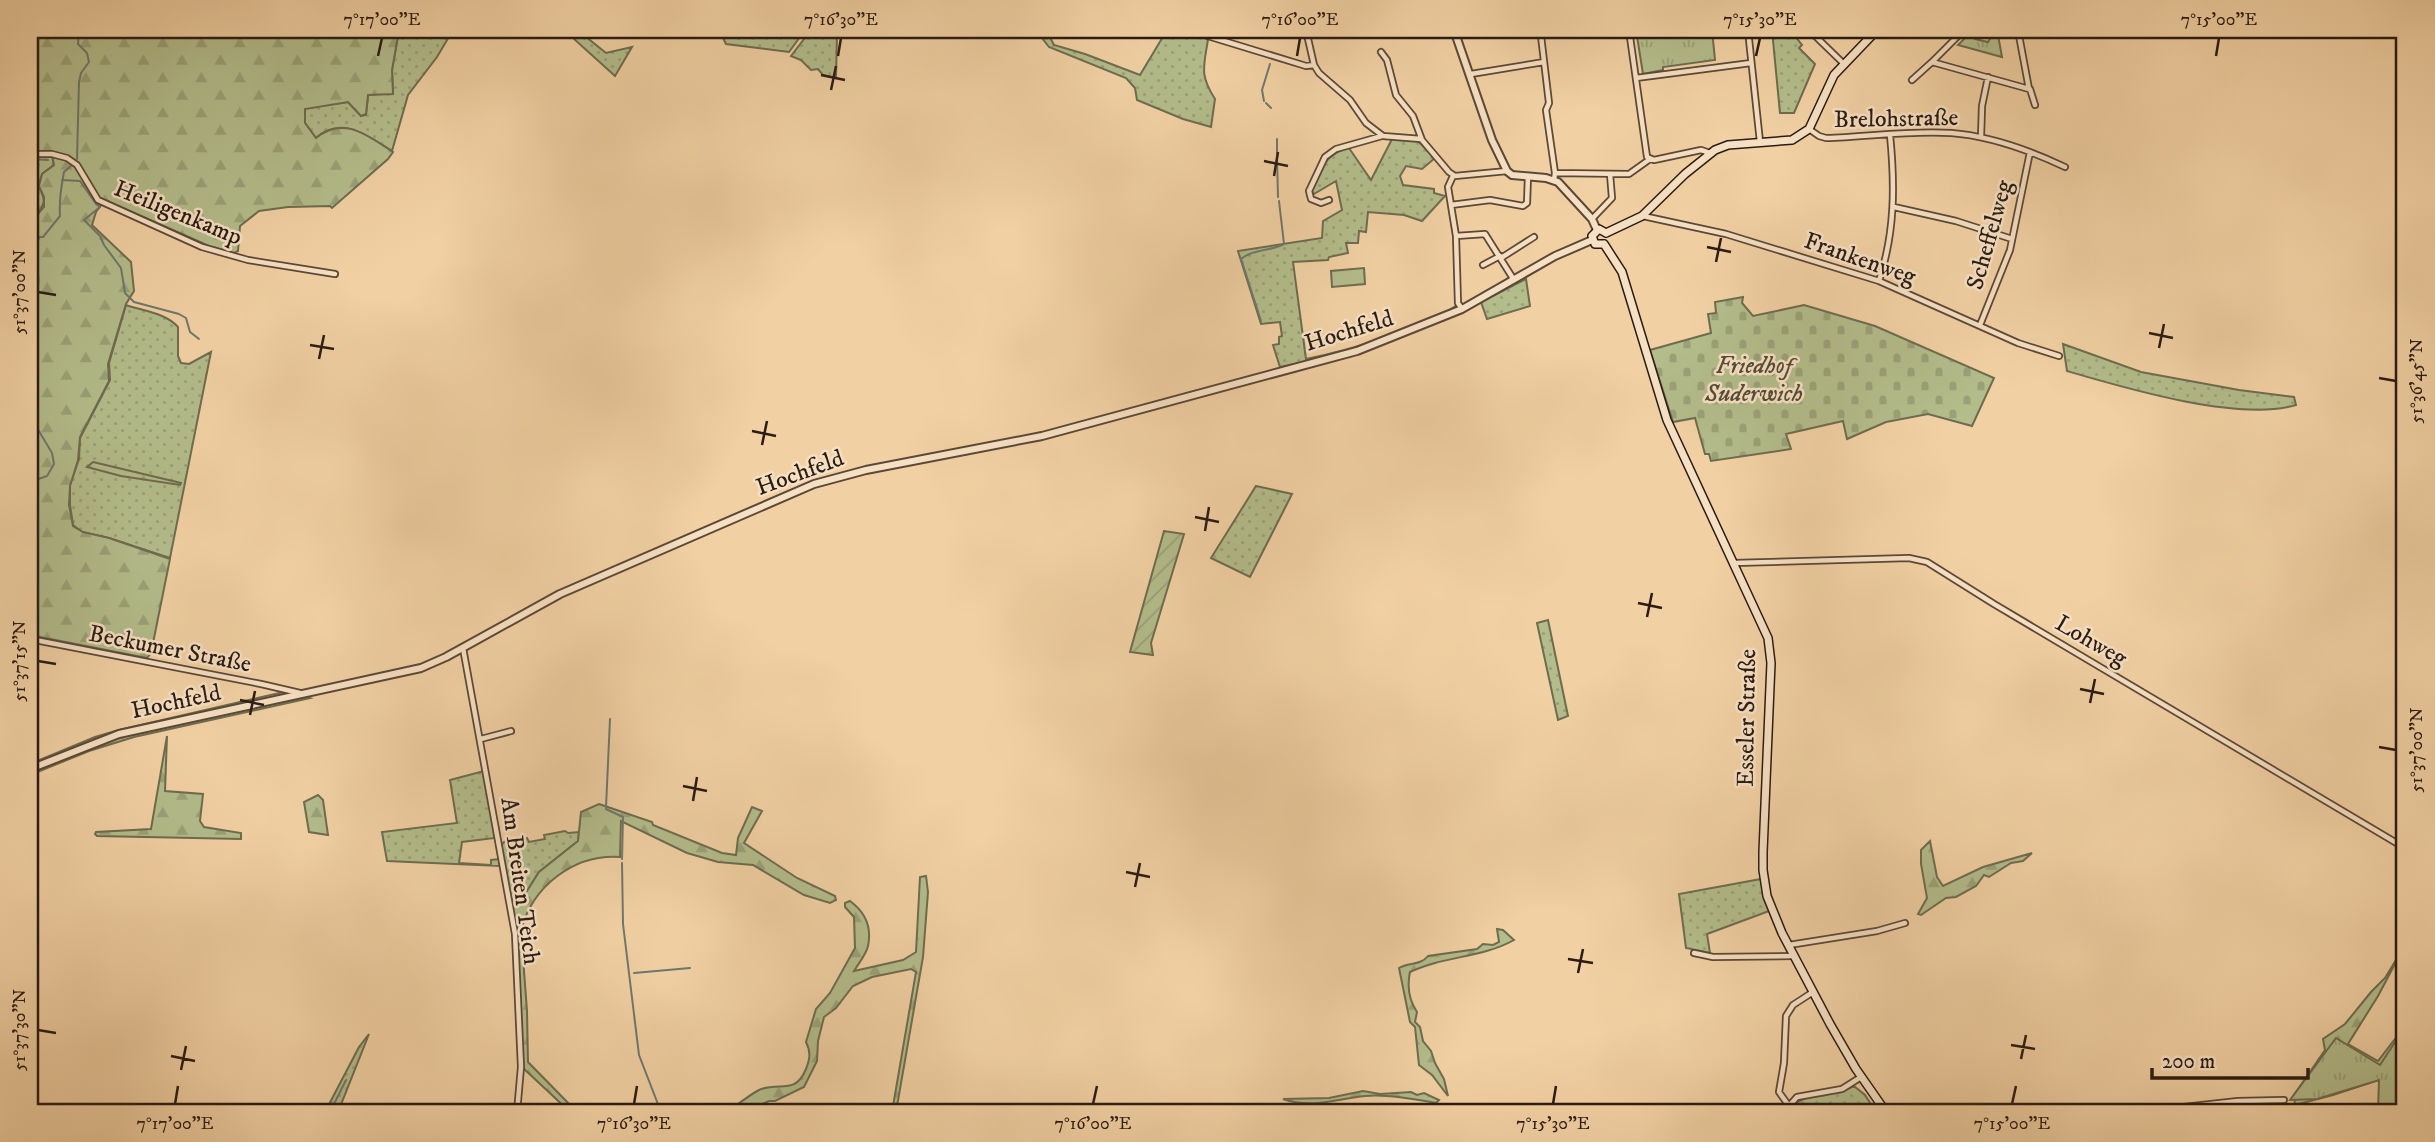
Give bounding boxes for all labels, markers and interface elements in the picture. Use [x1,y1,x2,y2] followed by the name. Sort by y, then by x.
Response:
[344,9,421,31] text: 7°17'00"E
[804,9,878,31] text: 7°16'30"E
[1262,9,1339,31] text: 7°16'00"E
[1723,9,1797,31] text: 7°15'30"E
[2181,9,2257,31] text: 7°15'00"E
[1834,103,1959,135] street label: Brelohstraße
[109,174,247,252] street label: Heiligenkamp
[1960,176,2020,293] street label: Scheffelweg
[1800,226,1920,292] street label: Frankenweg
[9,249,31,335] text: 51°37'00"N
[1301,303,1397,359] street label: Hochfeld
[2406,338,2428,423] text: 51°36'45"N
[1704,351,1803,409] park label: Friedhof Suderwich
[752,443,848,503] street label: Hochfeld
[2050,608,2133,674] street label: Lohweg
[86,619,254,679] street label: Beckumer Straße
[9,620,31,702] text: 51°37'15"N
[1731,649,1763,787] street label: Esseler Straße
[128,678,224,726] street label: Hochfeld
[2406,707,2428,793] text: 51°37'00"N
[493,795,547,967] street label: Am Breiten Teich
[9,989,31,1071] text: 51°37'30"N
[2152,1037,2307,1081] scale bar
[2162,1049,2215,1075] text: 200 m
[137,1113,214,1135] text: 7°17'00"E
[597,1113,671,1135] text: 7°16'30"E
[1055,1113,1132,1135] text: 7°16'00"E
[1516,1113,1590,1135] text: 7°15'30"E
[1974,1113,2050,1135] text: 7°15'00"E

